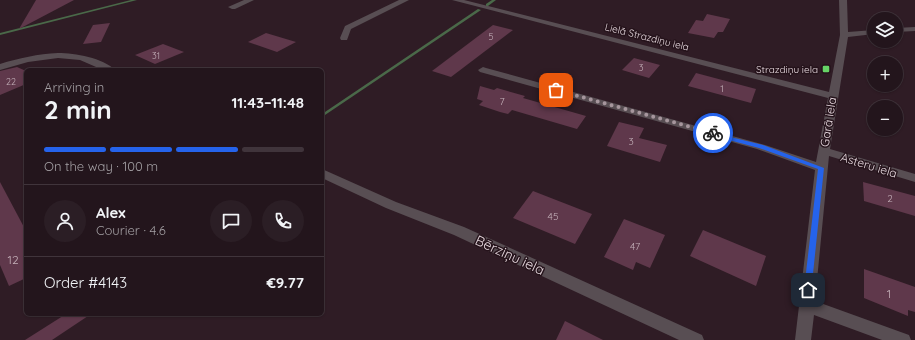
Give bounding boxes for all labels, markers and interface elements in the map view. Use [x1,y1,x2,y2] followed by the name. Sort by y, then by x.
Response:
[867,12,903,136] map controls
[867,12,903,48] button: layers
[604,20,690,54] street label: Lielā Strazdiņu iela
[489,31,494,42] house number: 5
[152,50,160,61] house number: 31
[867,56,903,92] button: +
[639,62,644,73] house number: 3
[756,63,818,76] place label: Strazdiņu iela
[821,64,831,74] marker: Strazdiņu iela
[539,73,573,107] pin
[6,76,16,87] house number: 22
[44,79,104,95] text: Arriving in
[545,79,567,101] icon: bag
[720,82,724,95] house number: 1
[44,93,112,126] text: 2 min
[231,93,304,112] text: 11:43–11:48
[499,95,505,108] house number: 7
[817,96,839,148] street label: Garā iela
[867,100,903,136] button: −
[693,113,733,153] courier
[702,122,724,144] icon: bike
[628,135,634,148] house number: 3
[839,149,899,181] street label: Asteru iela
[44,158,158,174] text: On the way · 100 m
[887,192,893,205] house number: 2
[44,200,86,242] button: person
[210,200,252,242] button: chat
[262,200,304,242] button: phone
[96,203,126,222] text: Alex
[548,210,558,223] house number: 45
[96,222,166,238] text: Courier · 4.6
[472,231,548,279] street label: Bērziņu iela
[630,240,640,253] house number: 47
[7,252,19,267] house number: 12
[44,273,127,292] text: Order #4143
[266,273,304,292] text: €9.77
[791,273,825,307] pin
[797,279,819,301] icon: home
[887,286,891,301] house number: 1

